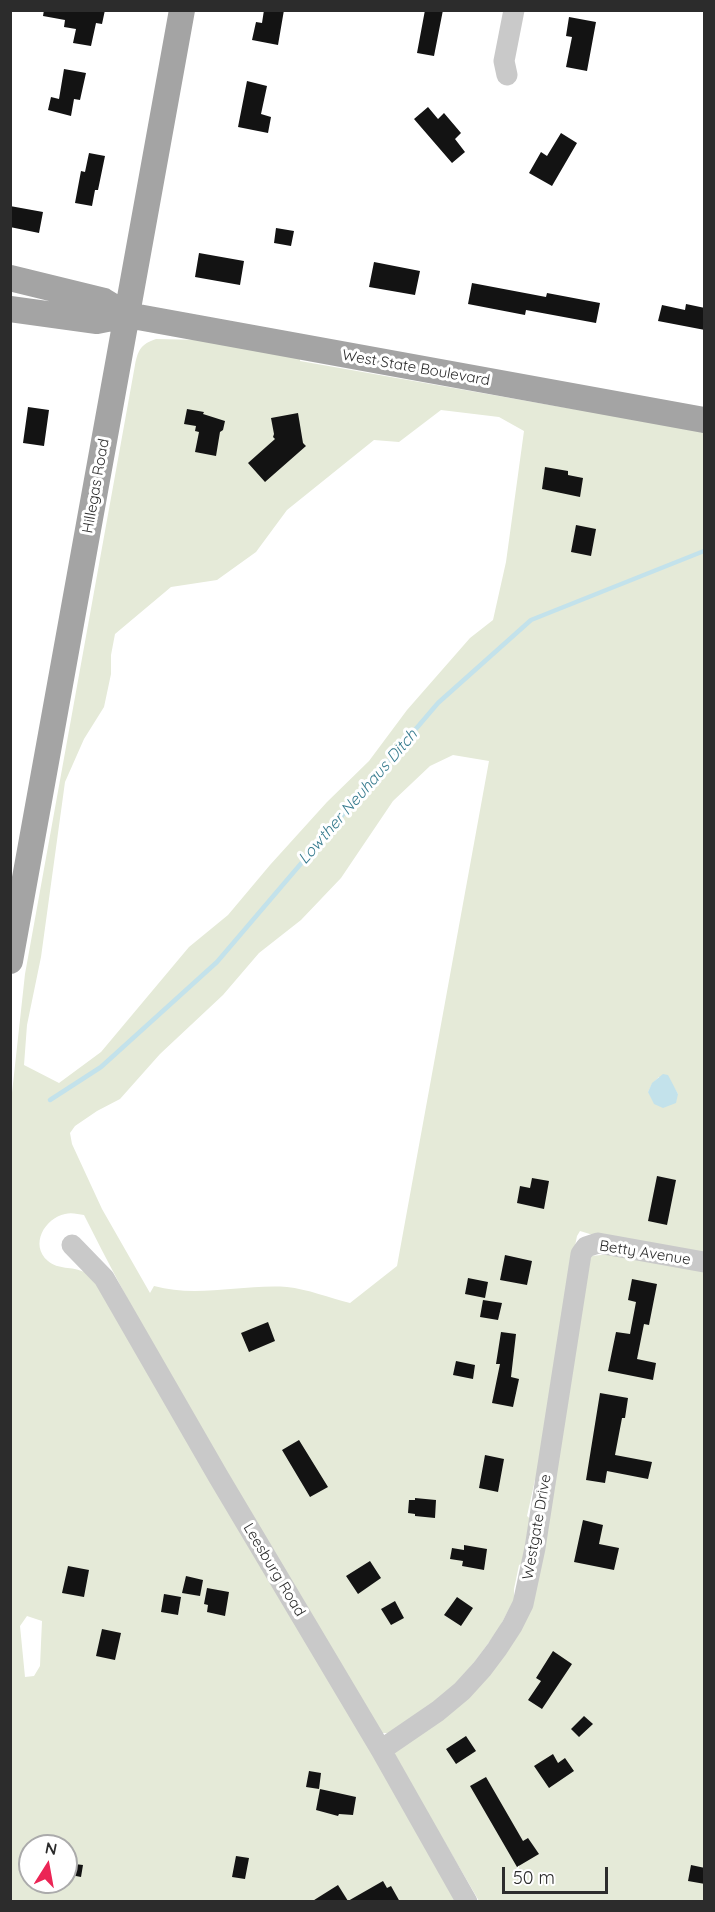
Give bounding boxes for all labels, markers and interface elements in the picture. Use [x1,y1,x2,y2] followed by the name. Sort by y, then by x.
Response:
[341,346,491,390] street label: West State Boulevard
[79,437,113,535] street label: Hillegas Road
[294,726,422,868] water label: Lowther Neuhaus Ditch
[598,1237,692,1269] street label: Betty Avenue
[519,1473,555,1581] street label: Westgate Drive
[239,1520,309,1620] street label: Leesburg Road
[18,1834,78,1894] north arrow
[43,1837,59,1859] text: N
[505,1855,612,1893] scale bar
[513,1866,555,1889] text: 50 m

